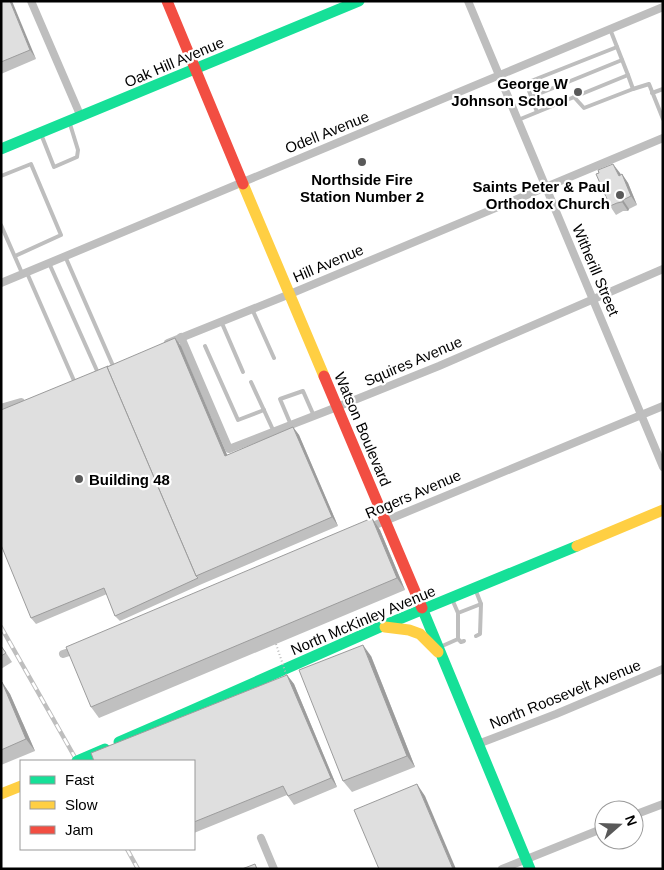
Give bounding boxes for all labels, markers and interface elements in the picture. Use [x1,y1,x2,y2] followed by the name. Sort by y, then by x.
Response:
[122,33,226,91] street label: Oak Hill Avenue
[451,75,569,109] place label: George W Johnson School
[572,86,584,98] marker: George W Johnson School
[283,107,371,157] street label: Odell Avenue
[356,156,368,168] marker: Northside Fire Station Number 2
[300,171,424,205] place label: Northside Fire Station Number 2
[472,178,610,212] place label: Saints Peter & Paul Orthodox Church
[614,189,626,201] marker: Saints Peter & Paul Orthodox Church
[569,222,623,319] street label: Witherill Street
[290,241,366,285] street label: Hill Avenue
[361,333,465,389] street label: Squires Avenue
[331,370,395,488] street label: Watson Boulevard
[363,466,463,522] street label: Rogers Avenue
[89,471,170,488] place label: Building 48
[73,473,85,485] marker: Building 48
[288,582,438,658] street label: North McKinley Avenue
[487,656,643,732] street label: North Roosevelt Avenue
[20,760,195,850] legend
[65,771,95,788] text: Fast
[65,796,98,813] text: Slow
[594,800,644,850] north arrow
[622,813,640,828] text: N
[65,821,93,838] text: Jam

